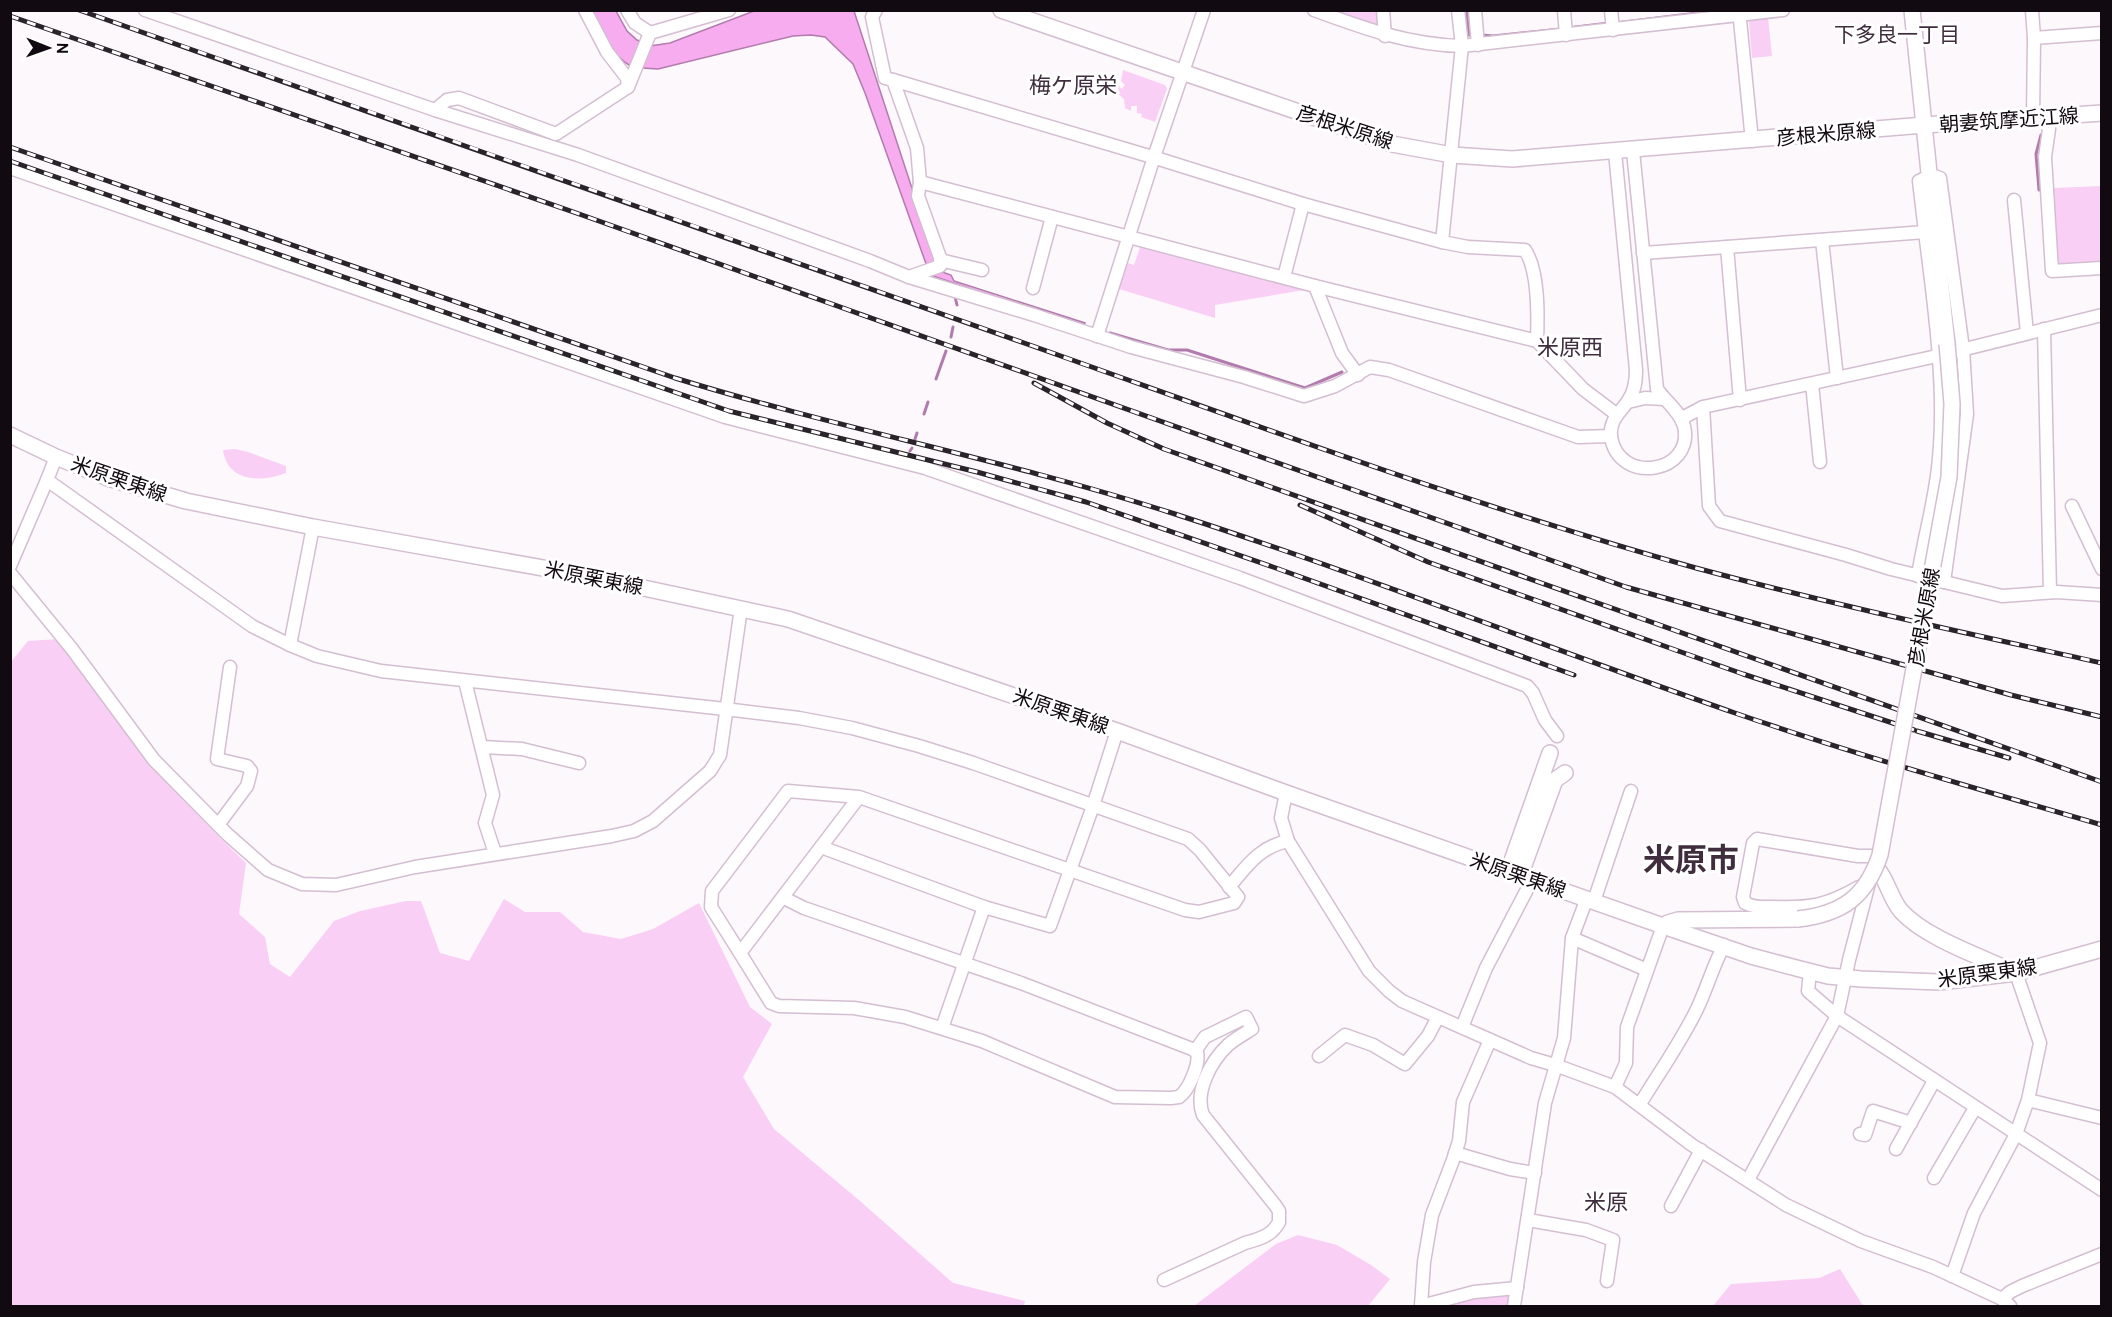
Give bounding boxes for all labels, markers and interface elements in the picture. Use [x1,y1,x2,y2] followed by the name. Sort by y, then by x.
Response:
[18,18,78,78] north arrow
[1834,23,1960,50] district label: 下多良一丁目
[51,42,71,54] text: N
[1029,74,1117,101] district label: 梅ケ原栄
[1293,101,1396,157] street label: 彦根米原線
[1938,104,2080,140] street label: 朝妻筑摩近江線
[1775,119,1877,153] street label: 彦根米原線
[1537,336,1603,363] district label: 米原西
[67,452,170,509] street label: 米原栗東線
[542,558,645,602] street label: 米原栗東線
[1904,566,1947,669] street label: 彦根米原線
[1009,684,1112,741] street label: 米原栗東線
[1643,843,1739,883] district label: 米原市
[1466,848,1569,905] street label: 米原栗東線
[1936,955,2039,995] street label: 米原栗東線
[1584,1191,1628,1218] district label: 米原

